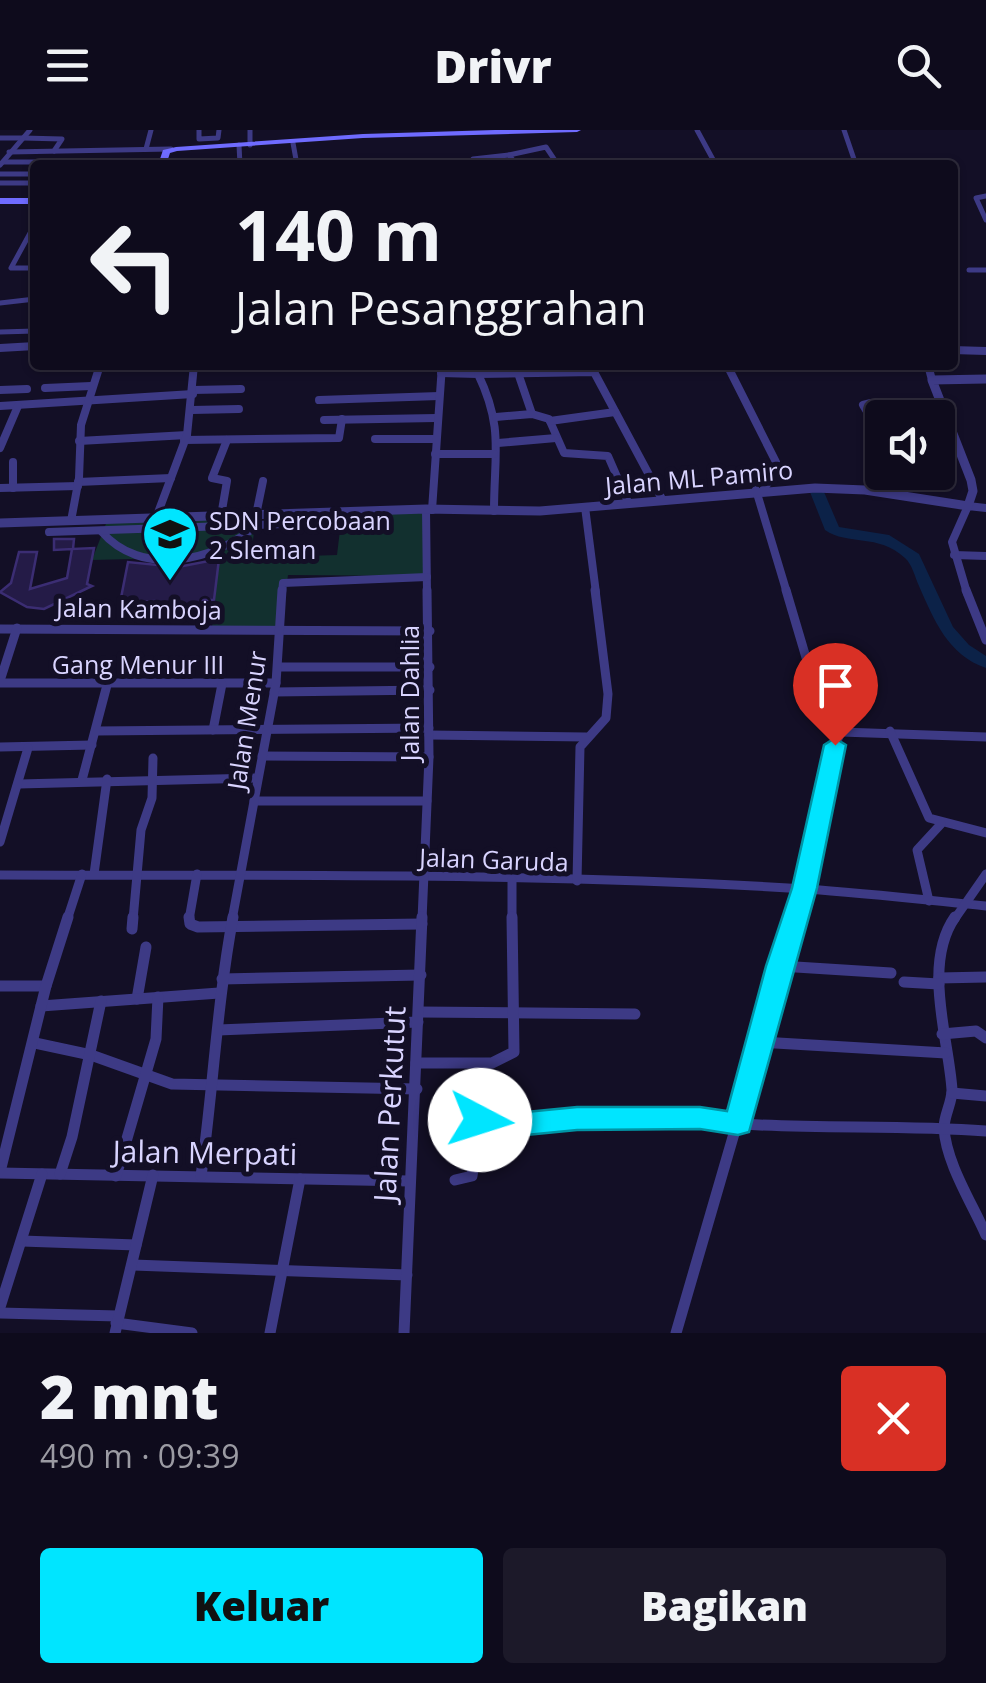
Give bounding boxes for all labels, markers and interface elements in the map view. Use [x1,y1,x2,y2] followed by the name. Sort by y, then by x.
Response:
[434,35,552,96] text: Drivr
[40,38,95,93] icon: menu
[891,38,946,93] icon: search
[235,186,442,282] text: 140 m
[70,200,200,330] icon: left
[235,277,647,338] text: Jalan Pesanggrahan
[865,400,955,490] map controls
[865,400,955,490] button: sound
[602,452,794,502] street label: Jalan ML Pamiro
[209,503,391,566] place label: SDN Percobaan 2 Sleman
[140,504,200,583] school or university icon: SDN Percobaan 2 Sleman
[54,590,222,626] street label: Jalan Kamboja
[392,625,426,763] street label: Jalan Dahlia
[793,643,878,746] pin
[52,647,224,681] street label: Gang Menur III
[218,648,274,794] street label: Jalan Menur
[808,658,863,713] icon: arrive
[417,839,569,879] street label: Jalan Garuda
[363,1005,415,1206] street label: Jalan Perkutut
[428,1068,532,1172] position arrow
[109,1130,298,1174] street label: Jalan Merpati
[40,1355,219,1437] text: 2 mnt
[841,1366,946,1471] button: close
[40,1434,239,1477] text: 490 m · 09:39
[40,1548,483,1663] button: Keluar
[503,1548,946,1663] button: Bagikan

